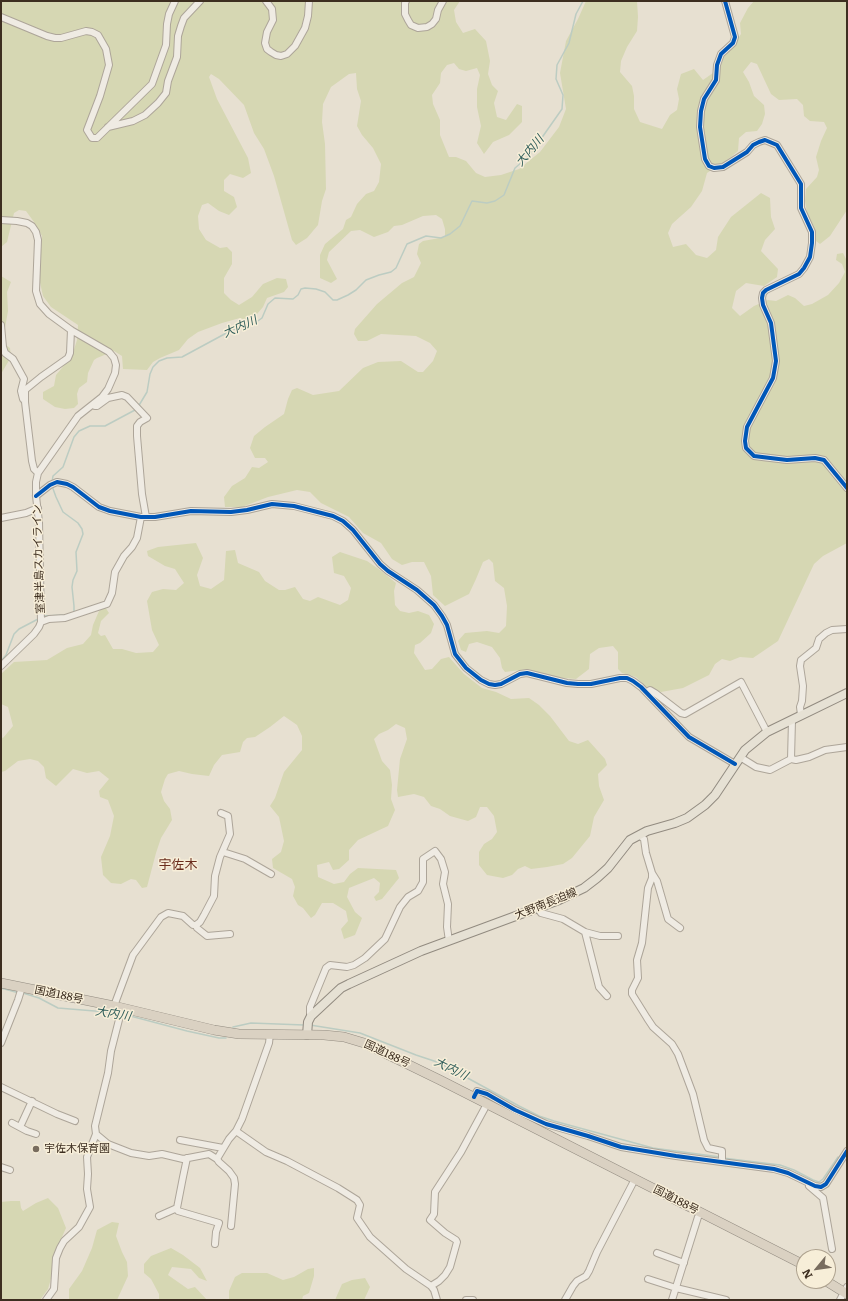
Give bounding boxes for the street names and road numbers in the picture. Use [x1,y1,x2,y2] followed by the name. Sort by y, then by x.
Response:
[30,504,48,614] street label: 室津半島スカイライン
[513,886,579,922] street label: 大野南長迫線
[33,983,85,1007] street label: 国道188号
[362,1038,412,1070] street label: 国道188号
[651,1183,701,1217] street label: 国道188号

